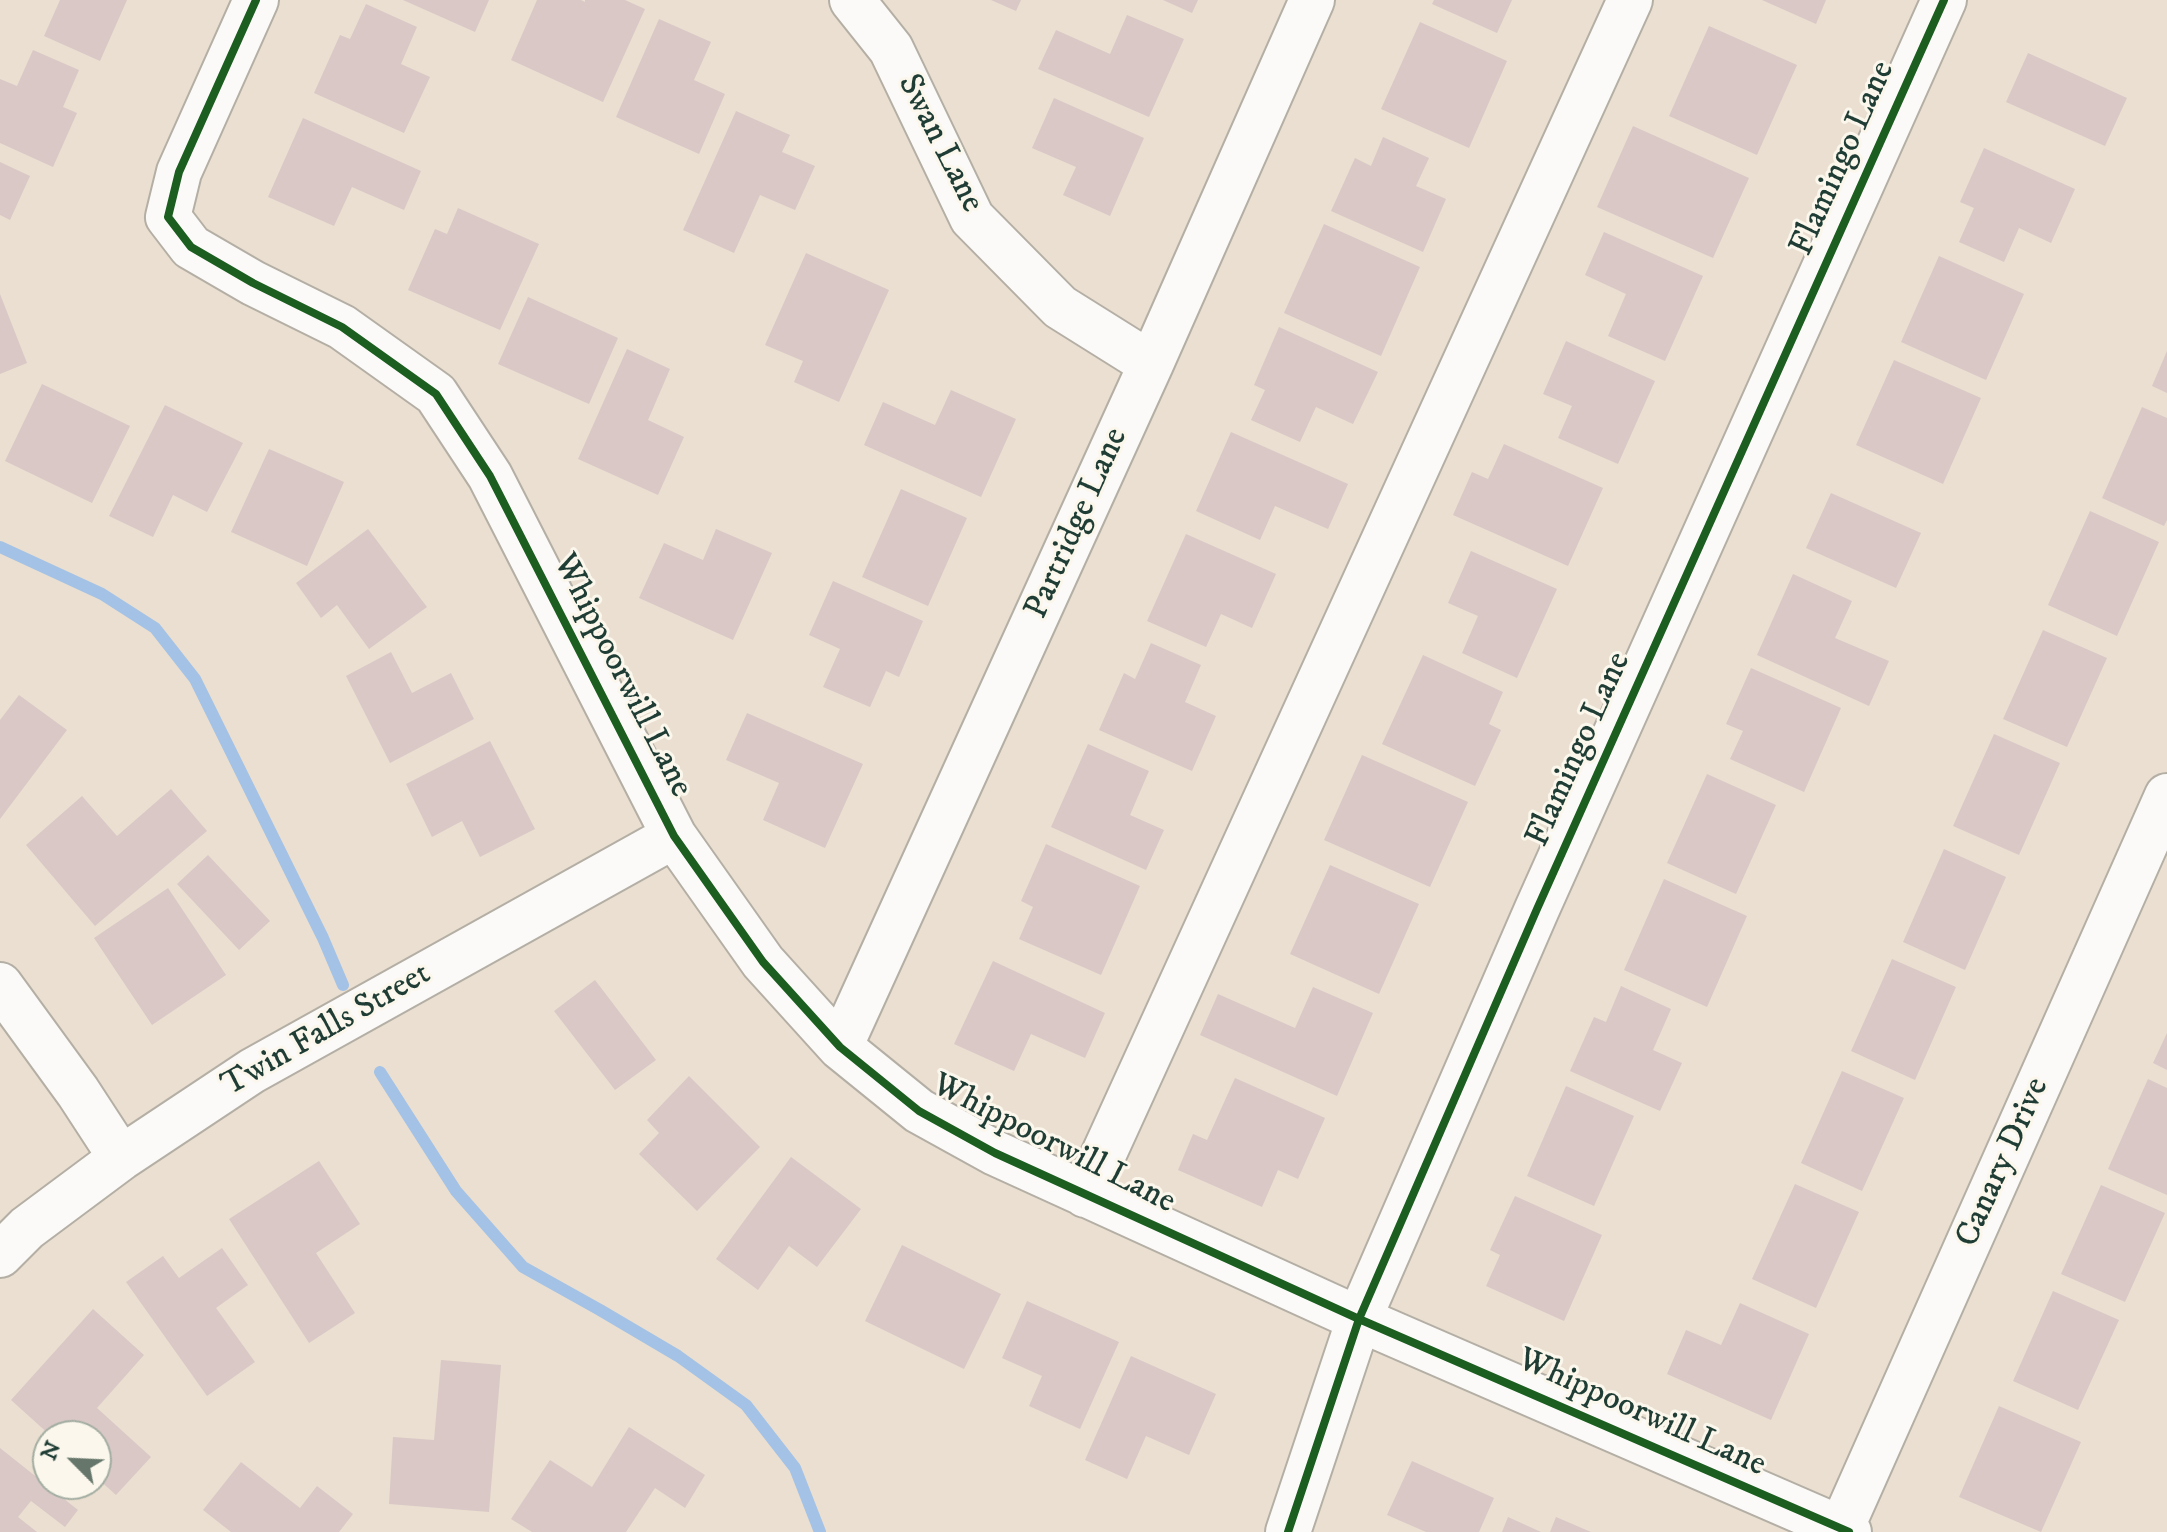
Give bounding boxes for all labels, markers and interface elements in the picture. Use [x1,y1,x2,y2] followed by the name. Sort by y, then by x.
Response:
[1783,55,1905,263] street label: Flamingo Lane
[887,68,991,220] street label: Swan Lane
[1018,422,1138,626] street label: Partridge Lane
[542,548,700,804] street label: Whippoorwill Lane
[1519,646,1641,854] street label: Flamingo Lane
[215,955,439,1107] street label: Twin Falls Street
[925,1066,1181,1224] street label: Whippoorwill Lane
[1949,1072,2059,1254] street label: Canary Drive
[1510,1341,1772,1487] street label: Whippoorwill Lane
[32,1420,112,1500] north arrow
[35,1437,67,1465] text: N

